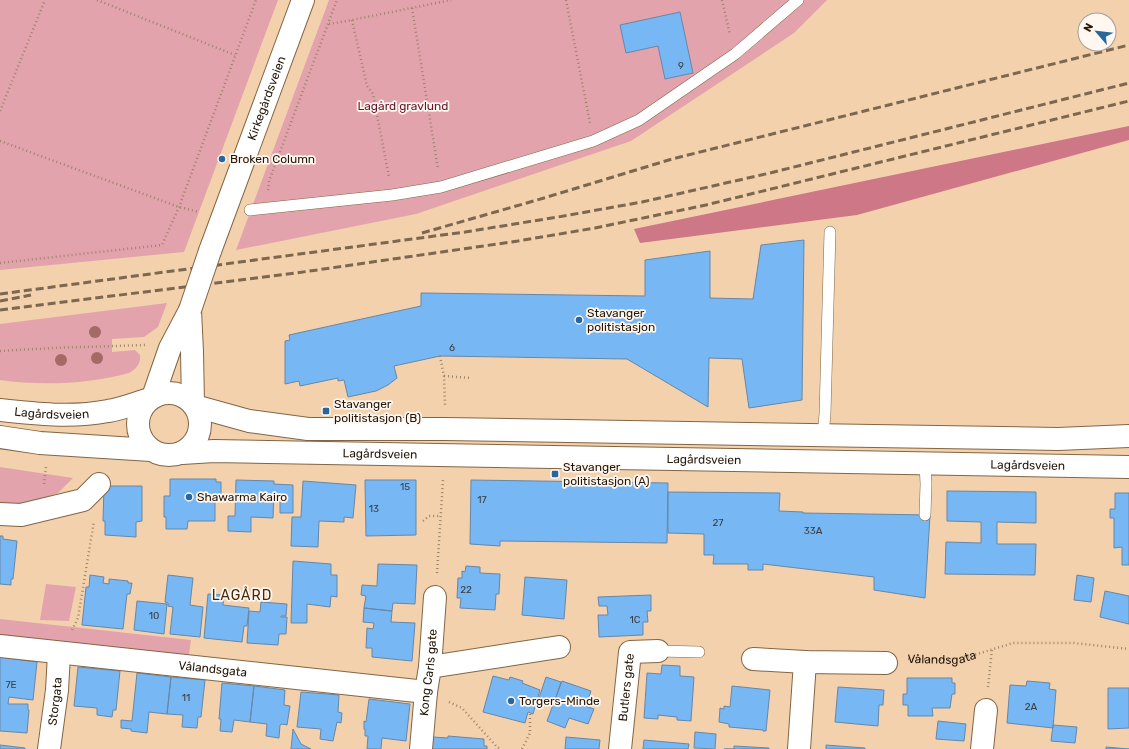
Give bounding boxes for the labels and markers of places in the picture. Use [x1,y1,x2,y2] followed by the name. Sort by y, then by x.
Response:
[230,152,315,166] place label: Broken Column
[217,154,227,164] marker: Broken Column
[587,306,655,334] place label: Stavanger politistasjon
[574,315,584,325] marker: Stavanger politistasjon
[334,397,421,425] place label: Stavanger politistasjon (B)
[321,406,331,416] marker: Stavanger politistasjon (B)
[563,460,650,488] place label: Stavanger politistasjon (A)
[550,469,560,479] marker: Stavanger politistasjon (A)
[197,490,287,504] place label: Shawarma Kairo
[184,492,194,502] marker: Shawarma Kairo
[519,694,600,708] place label: Torgers-Minde
[506,696,516,706] marker: Torgers-Minde

